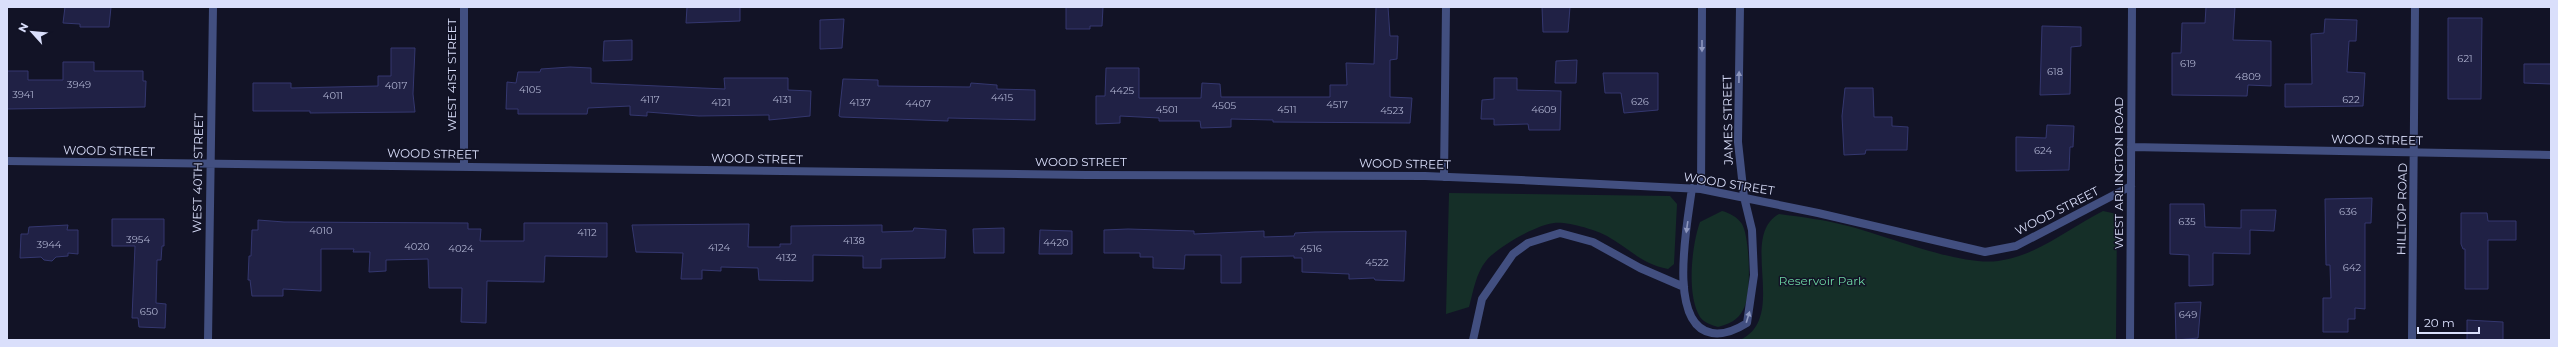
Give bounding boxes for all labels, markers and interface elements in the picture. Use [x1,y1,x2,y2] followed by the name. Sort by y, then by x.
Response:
[12,12,52,52] north arrow
[444,18,459,132] street label: WEST 41ST STREET
[15,20,31,35] text: N
[1699,40,1705,53] one-way arrow
[2457,52,2473,65] house number: 621
[2180,57,2196,70] house number: 619
[2047,65,2063,78] house number: 618
[1736,70,1742,83] one-way arrow
[2235,70,2261,83] house number: 4809
[1719,75,1736,166] street label: JAMES STREET
[67,78,91,91] house number: 3949
[385,79,407,92] house number: 4017
[519,83,541,96] house number: 4105
[1110,84,1135,97] house number: 4425
[12,88,34,101] house number: 3941
[323,89,343,102] house number: 4011
[991,91,1013,104] house number: 4415
[640,93,660,106] house number: 4117
[772,93,792,106] house number: 4131
[2342,93,2360,106] house number: 622
[1631,95,1649,108] house number: 626
[711,96,731,109] house number: 4121
[849,96,871,109] house number: 4137
[905,97,931,110] house number: 4407
[2111,97,2126,249] street label: WEST ARLINGTON ROAD
[1326,98,1348,111] house number: 4517
[1212,99,1237,112] house number: 4505
[1156,103,1178,116] house number: 4501
[1277,103,1297,116] house number: 4511
[1531,103,1557,116] house number: 4609
[1380,104,1404,117] house number: 4523
[189,113,206,233] street label: WEST 40TH STREET
[2331,131,2423,148] street label: WOOD STREET
[63,142,155,159] street label: WOOD STREET
[2034,144,2052,157] house number: 624
[387,145,479,162] street label: WOOD STREET
[711,150,803,167] street label: WOOD STREET
[1035,154,1127,169] street label: WOOD STREET
[1359,155,1451,172] street label: WOOD STREET
[2393,163,2410,255] street label: HILLTOP ROAD
[1682,169,1776,198] street label: WOOD STREET
[2012,183,2101,238] street label: WOOD STREET
[2339,205,2357,218] house number: 636
[2178,215,2196,228] house number: 635
[1683,221,1690,233] one-way arrow
[309,224,333,237] house number: 4010
[577,226,597,239] house number: 4112
[126,233,150,246] house number: 3954
[843,234,865,247] house number: 4138
[1043,236,1069,249] house number: 4420
[37,238,62,251] house number: 3944
[404,240,430,253] house number: 4020
[708,241,730,254] house number: 4124
[448,242,474,255] house number: 4024
[1300,242,1322,255] house number: 4516
[775,251,797,264] house number: 4132
[1365,256,1389,269] house number: 4522
[2343,261,2361,274] house number: 642
[1779,273,1866,288] park label: Reservoir Park
[140,305,159,318] house number: 650
[2179,308,2197,321] house number: 649
[2418,309,2479,335] scale bar
[1745,311,1751,323] one-way arrow
[2424,315,2455,330] text: 20 m

